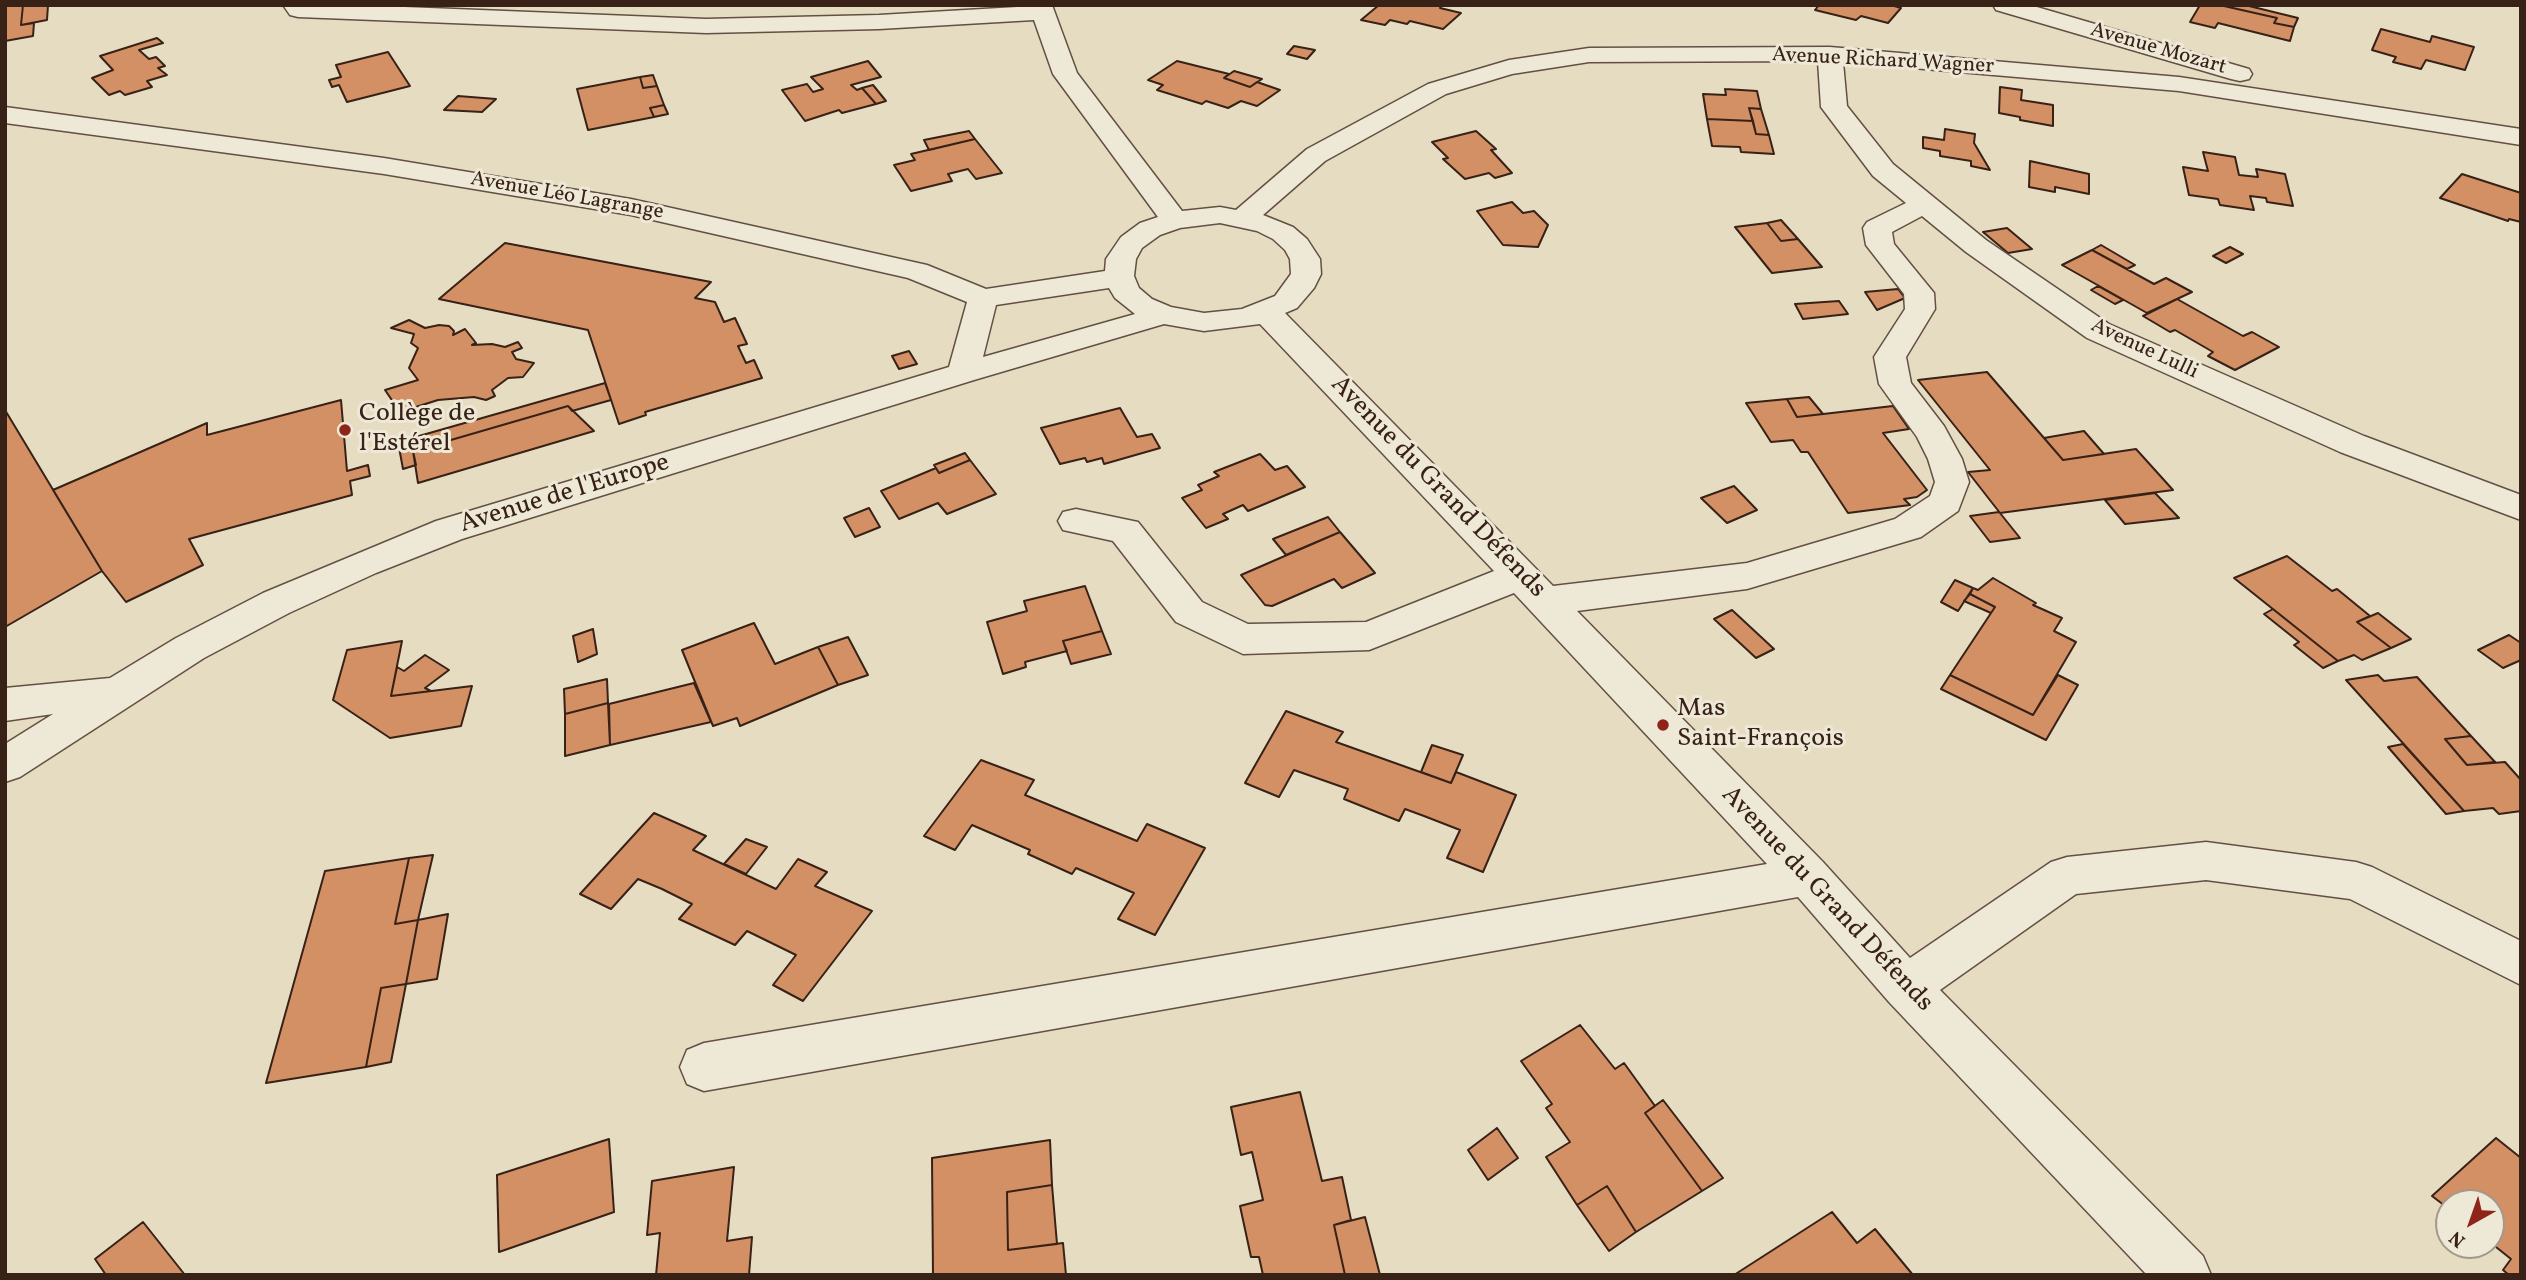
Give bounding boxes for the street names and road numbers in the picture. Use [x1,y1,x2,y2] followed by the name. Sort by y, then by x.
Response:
[2087,19,2229,81] street label: Avenue Mozart
[1771,44,1995,80] street label: Avenue Richard Wagner
[469,168,665,226] street label: Avenue Léo Lagrange
[2086,314,2202,386] street label: Avenue Lulli
[1323,370,1551,606] street label: Avenue du Grand Défends
[457,448,673,542] street label: Avenue de l'Europe
[1713,781,1939,1019] street label: Avenue du Grand Défends

